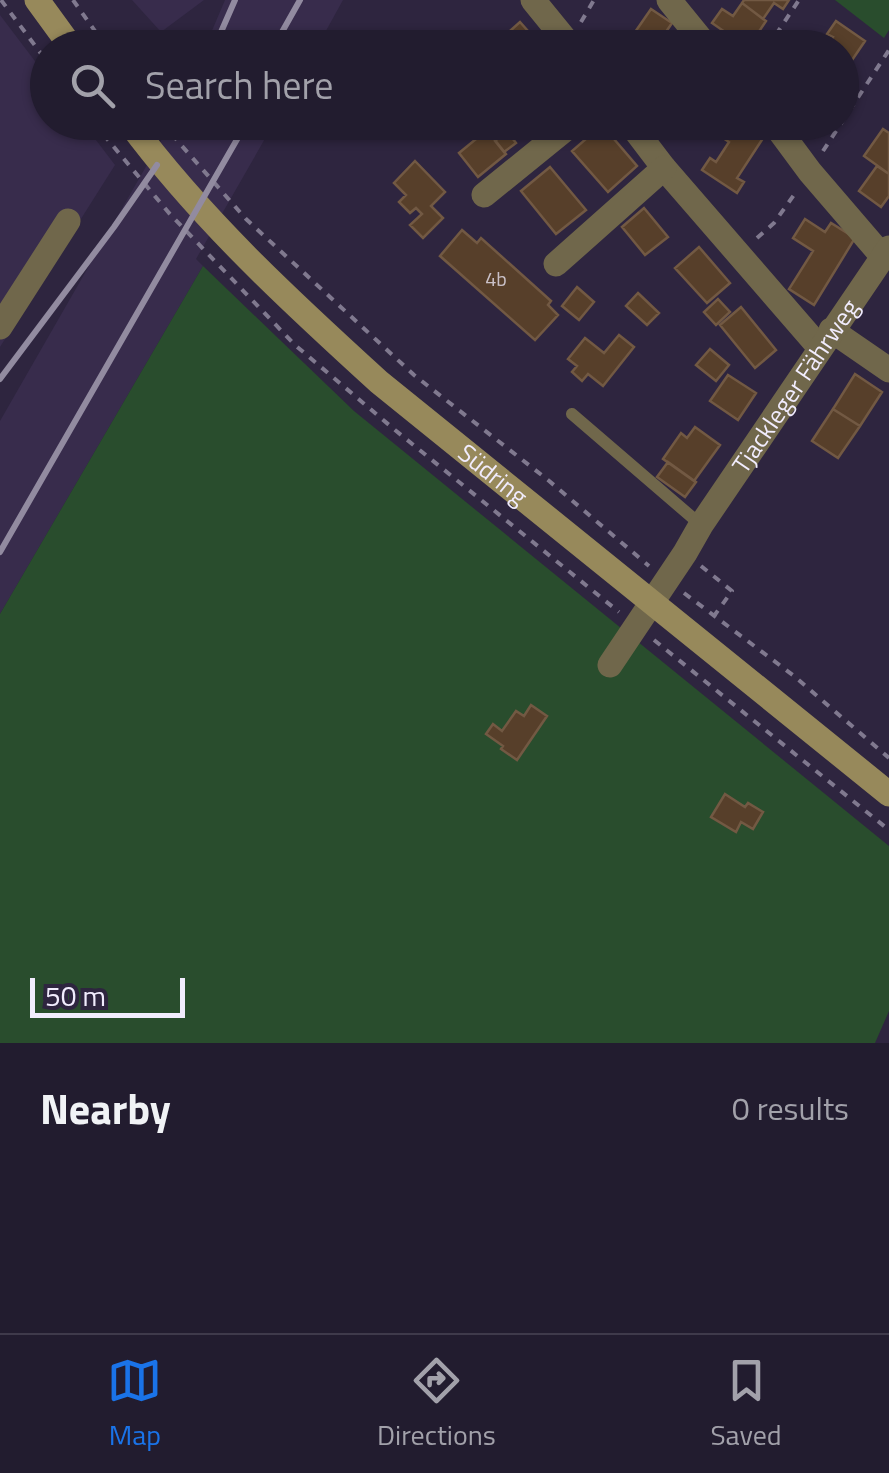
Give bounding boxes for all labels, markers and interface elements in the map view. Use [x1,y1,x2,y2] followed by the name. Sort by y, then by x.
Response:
[30,30,859,140] search box
[145,56,333,114] text: Search here
[65,58,120,113] icon: search
[485,263,507,294] house number: 4b
[722,291,868,481] street label: Tjackleger Fährweg
[450,434,536,514] street label: Südring
[30,973,185,1018] scale bar
[45,974,106,1017] text: 50 m
[40,1076,171,1140] text: Nearby
[732,1084,849,1132] text: 0 results
[107,1353,162,1456] tab: Map
[377,1353,496,1456] tab: Directions
[710,1353,782,1456] tab: Saved

